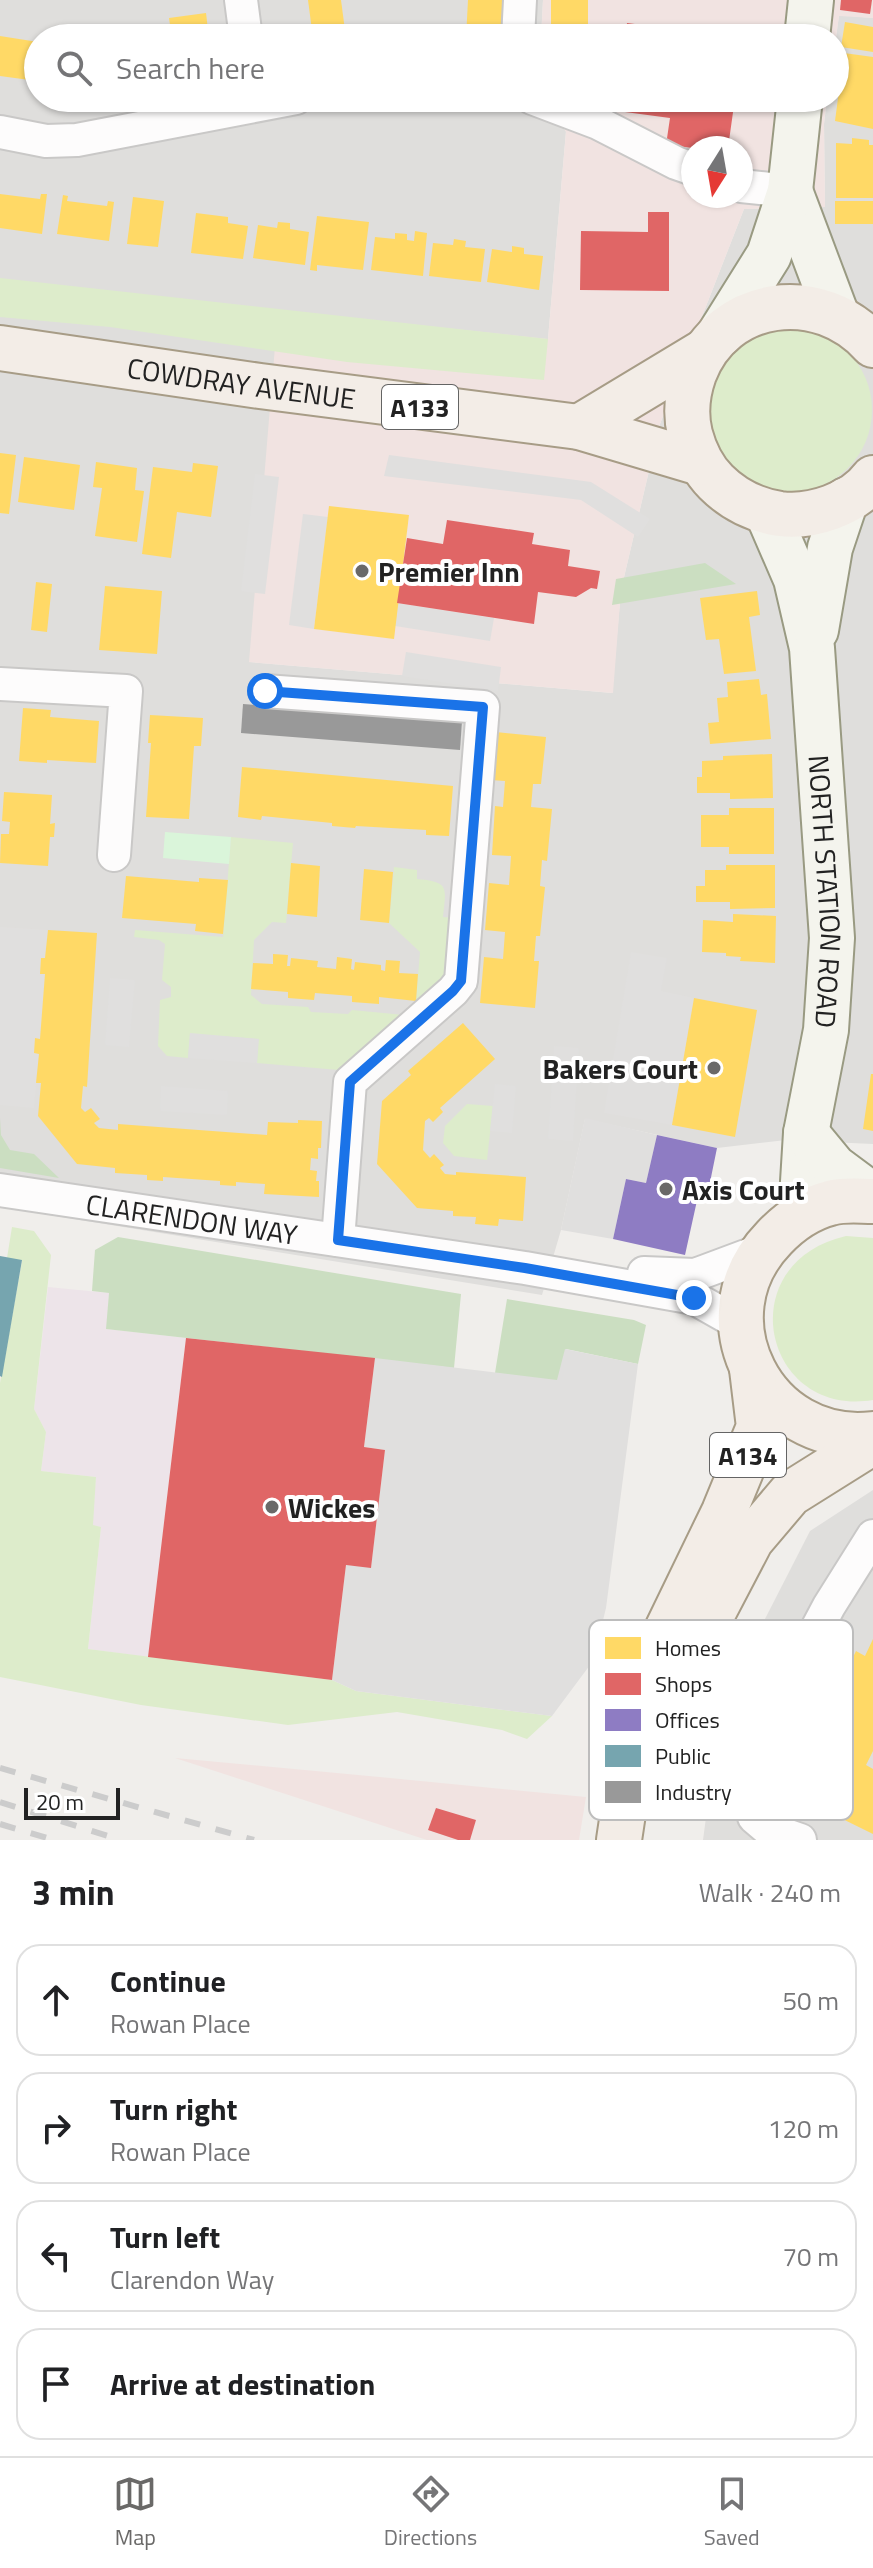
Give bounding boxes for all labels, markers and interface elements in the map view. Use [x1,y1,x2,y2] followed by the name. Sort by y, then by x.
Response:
[24,24,849,112] search box
[116,45,265,91] text: Search here
[52,46,96,90] icon: search
[681,136,753,208] north arrow
[125,345,358,420] street label: COWDRAY AVENUE
[382,385,458,429] road number: A133
[378,550,520,593] place label: Premier Inn
[353,562,371,580] marker: Premier Inn
[247,673,283,709] route start
[798,754,854,1029] street label: NORTH STATION ROAD
[542,1047,698,1090] place label: Bakers Court
[705,1059,723,1077] marker: Bakers Court
[682,1168,805,1211] place label: Axis Court
[657,1180,675,1198] marker: Axis Court
[83,1182,301,1255] street label: CLARENDON WAY
[676,1280,712,1316] route end
[710,1433,786,1477] road number: A134
[288,1486,375,1529] place label: Wickes
[263,1498,281,1516] marker: Wickes
[589,1620,853,1820] legend
[655,1631,721,1665] text: Homes
[655,1667,712,1701] text: Shops
[655,1703,720,1737] text: Offices
[655,1739,711,1773] text: Public
[655,1775,732,1809] text: Industry
[24,1784,120,1820] scale bar
[36,1785,84,1819] text: 20 m
[32,1866,115,1918] text: 3 min
[699,1873,841,1912] text: Walk · 240 m
[110,1958,226,2004] text: Continue
[34,1978,78,2022] icon: ahead
[782,1981,839,2020] text: 50 m
[110,2004,251,2043] text: Rowan Place
[110,2086,238,2132] text: Turn right
[34,2106,78,2150] icon: right
[768,2109,839,2148] text: 120 m
[110,2132,251,2171] text: Rowan Place
[110,2214,220,2260] text: Turn left
[34,2234,78,2278] icon: left
[782,2237,839,2276] text: 70 m
[110,2260,274,2299] text: Clarendon Way
[110,2361,375,2407] text: Arrive at destination
[34,2362,78,2406] icon: arrive
[113,2472,157,2554] tab: Map
[384,2472,477,2554] tab: Directions
[704,2472,760,2554] tab: Saved

